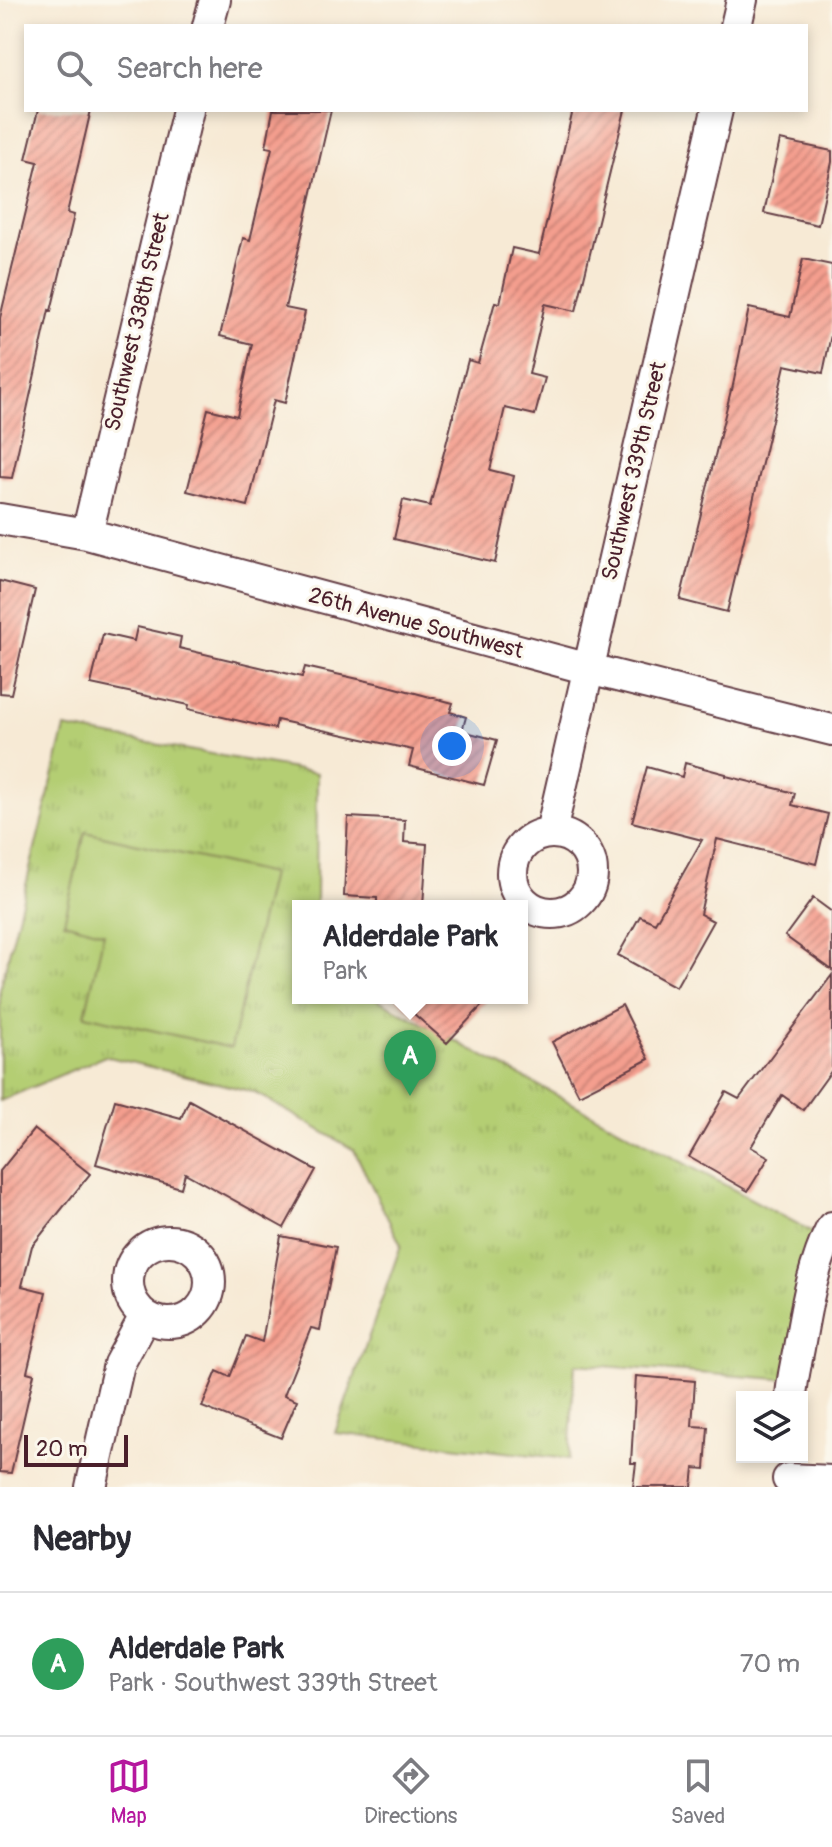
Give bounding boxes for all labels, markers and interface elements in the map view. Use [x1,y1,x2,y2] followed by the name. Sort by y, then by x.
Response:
[24,24,808,112] search box
[52,46,96,90] icon: search
[116,50,263,87] text: Search here
[98,210,176,434] street label: Southwest 338th Street
[595,359,673,583] street label: Southwest 339th Street
[306,581,526,665] street label: 26th Avenue Southwest
[432,726,472,766] your location
[292,900,528,1004] popup
[322,918,498,955] text: Alderdale Park
[322,955,367,987] text: Park
[384,1030,436,1096] pin: A
[736,1391,808,1463] map controls
[736,1391,808,1463] button: layers
[24,1431,128,1467] scale bar
[36,1435,88,1463] text: 20 m
[32,1518,131,1561] text: Nearby
[108,1630,284,1667] text: Alderdale Park
[50,1648,66,1680] text: A
[740,1648,800,1680] text: 70 m
[108,1667,437,1699] text: Park · Southwest 339th Street
[107,1754,151,1830] tab: Map
[364,1754,457,1830] tab: Directions
[671,1754,725,1830] tab: Saved

